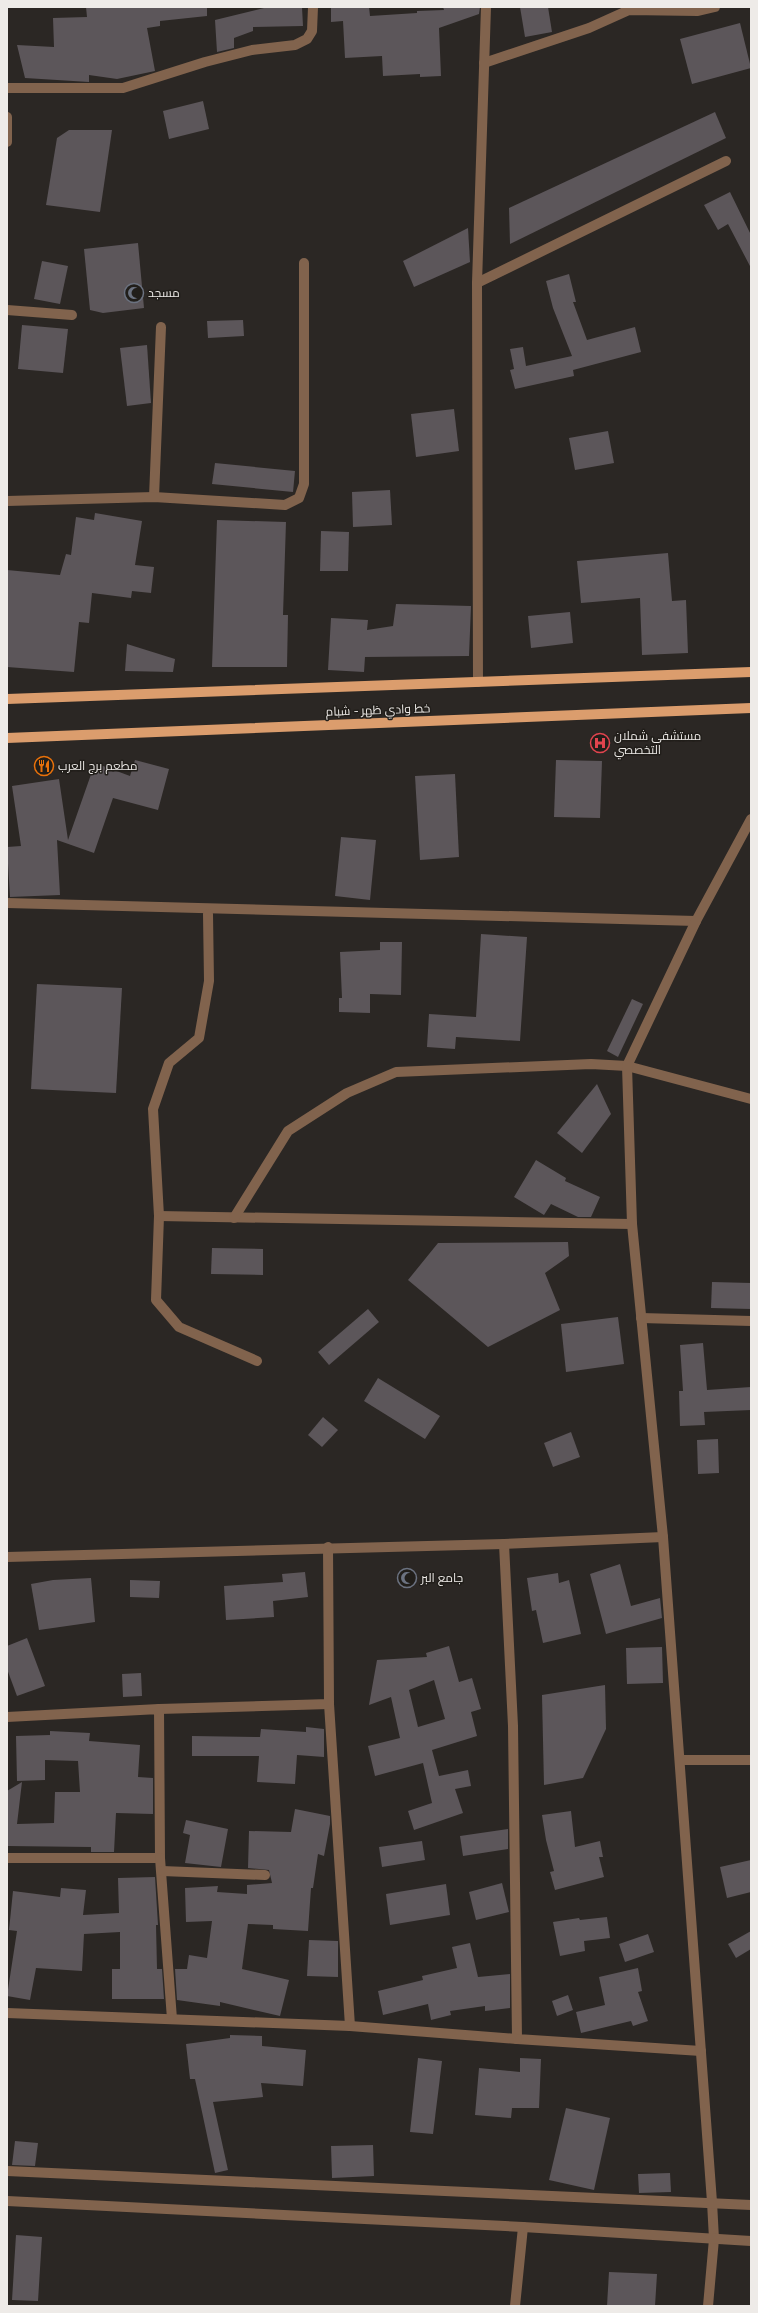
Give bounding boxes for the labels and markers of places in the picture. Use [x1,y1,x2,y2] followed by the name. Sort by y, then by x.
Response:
[123,282,145,304] mosque icon: مسجد
[148,285,180,301] place label: مسجد
[614,728,701,760] place label: مستشفى شملان التخصصي
[589,732,611,754] hospital icon: مستشفى شملان التخصصي
[33,755,55,777] restaurant icon: مطعم برج العرب
[58,758,137,774] place label: مطعم برج العرب
[396,1567,418,1589] mosque icon: جامع البر
[420,1570,463,1586] place label: جامع البر

